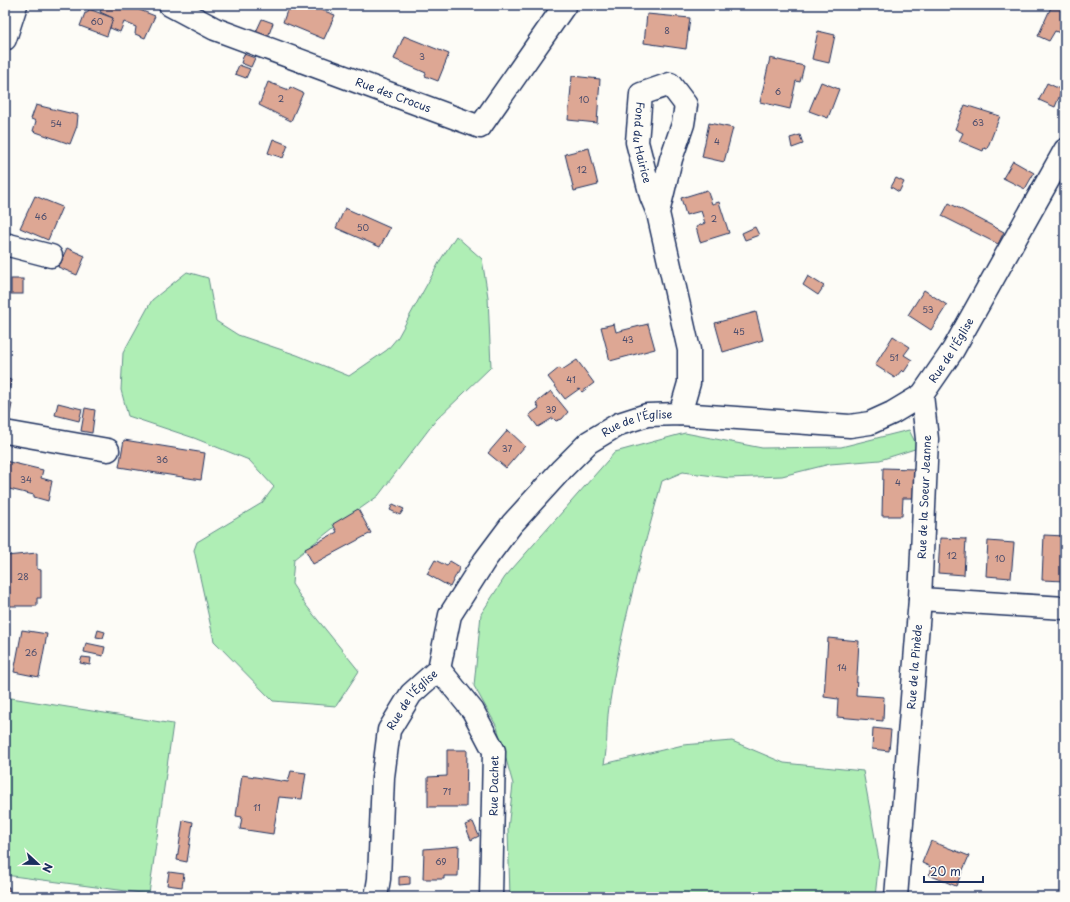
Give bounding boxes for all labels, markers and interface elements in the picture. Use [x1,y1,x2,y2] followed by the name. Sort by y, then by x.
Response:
[91,14,104,28] house number: 60
[664,23,670,37] house number: 8
[419,49,425,63] house number: 3
[353,73,434,116] street label: Rue des Crocus
[775,84,781,98] house number: 6
[278,91,284,105] house number: 2
[579,92,590,106] house number: 10
[629,101,656,185] street label: Fond du Hairice
[972,115,984,129] house number: 63
[50,116,62,130] house number: 54
[714,134,720,148] house number: 4
[577,162,587,176] house number: 12
[35,209,47,223] house number: 46
[711,211,717,225] house number: 2
[357,220,370,234] house number: 50
[922,302,934,316] house number: 53
[924,314,978,386] street label: Rue de l'Église
[733,324,745,338] house number: 45
[622,332,634,346] house number: 43
[889,350,899,364] house number: 51
[566,372,576,386] house number: 41
[545,402,557,416] house number: 39
[598,405,673,441] street label: Rue de l'Église
[913,434,935,559] street label: Rue de la Soeur Jeanne
[502,441,512,455] house number: 37
[156,452,168,466] house number: 36
[20,472,32,486] house number: 34
[895,475,901,489] house number: 4
[947,548,957,562] house number: 12
[995,551,1006,565] house number: 10
[17,569,29,583] house number: 28
[902,623,926,710] street label: Rue de la Pinède
[25,645,37,659] house number: 26
[837,660,847,674] house number: 14
[382,665,441,733] street label: Rue de l'Église
[484,755,503,816] street label: Rue Dachet
[443,784,451,798] house number: 71
[253,800,261,814] house number: 11
[18,844,58,884] north arrow
[435,854,447,868] house number: 69
[924,858,983,884] scale bar
[38,861,57,875] text: N
[930,862,961,880] text: 20 m

